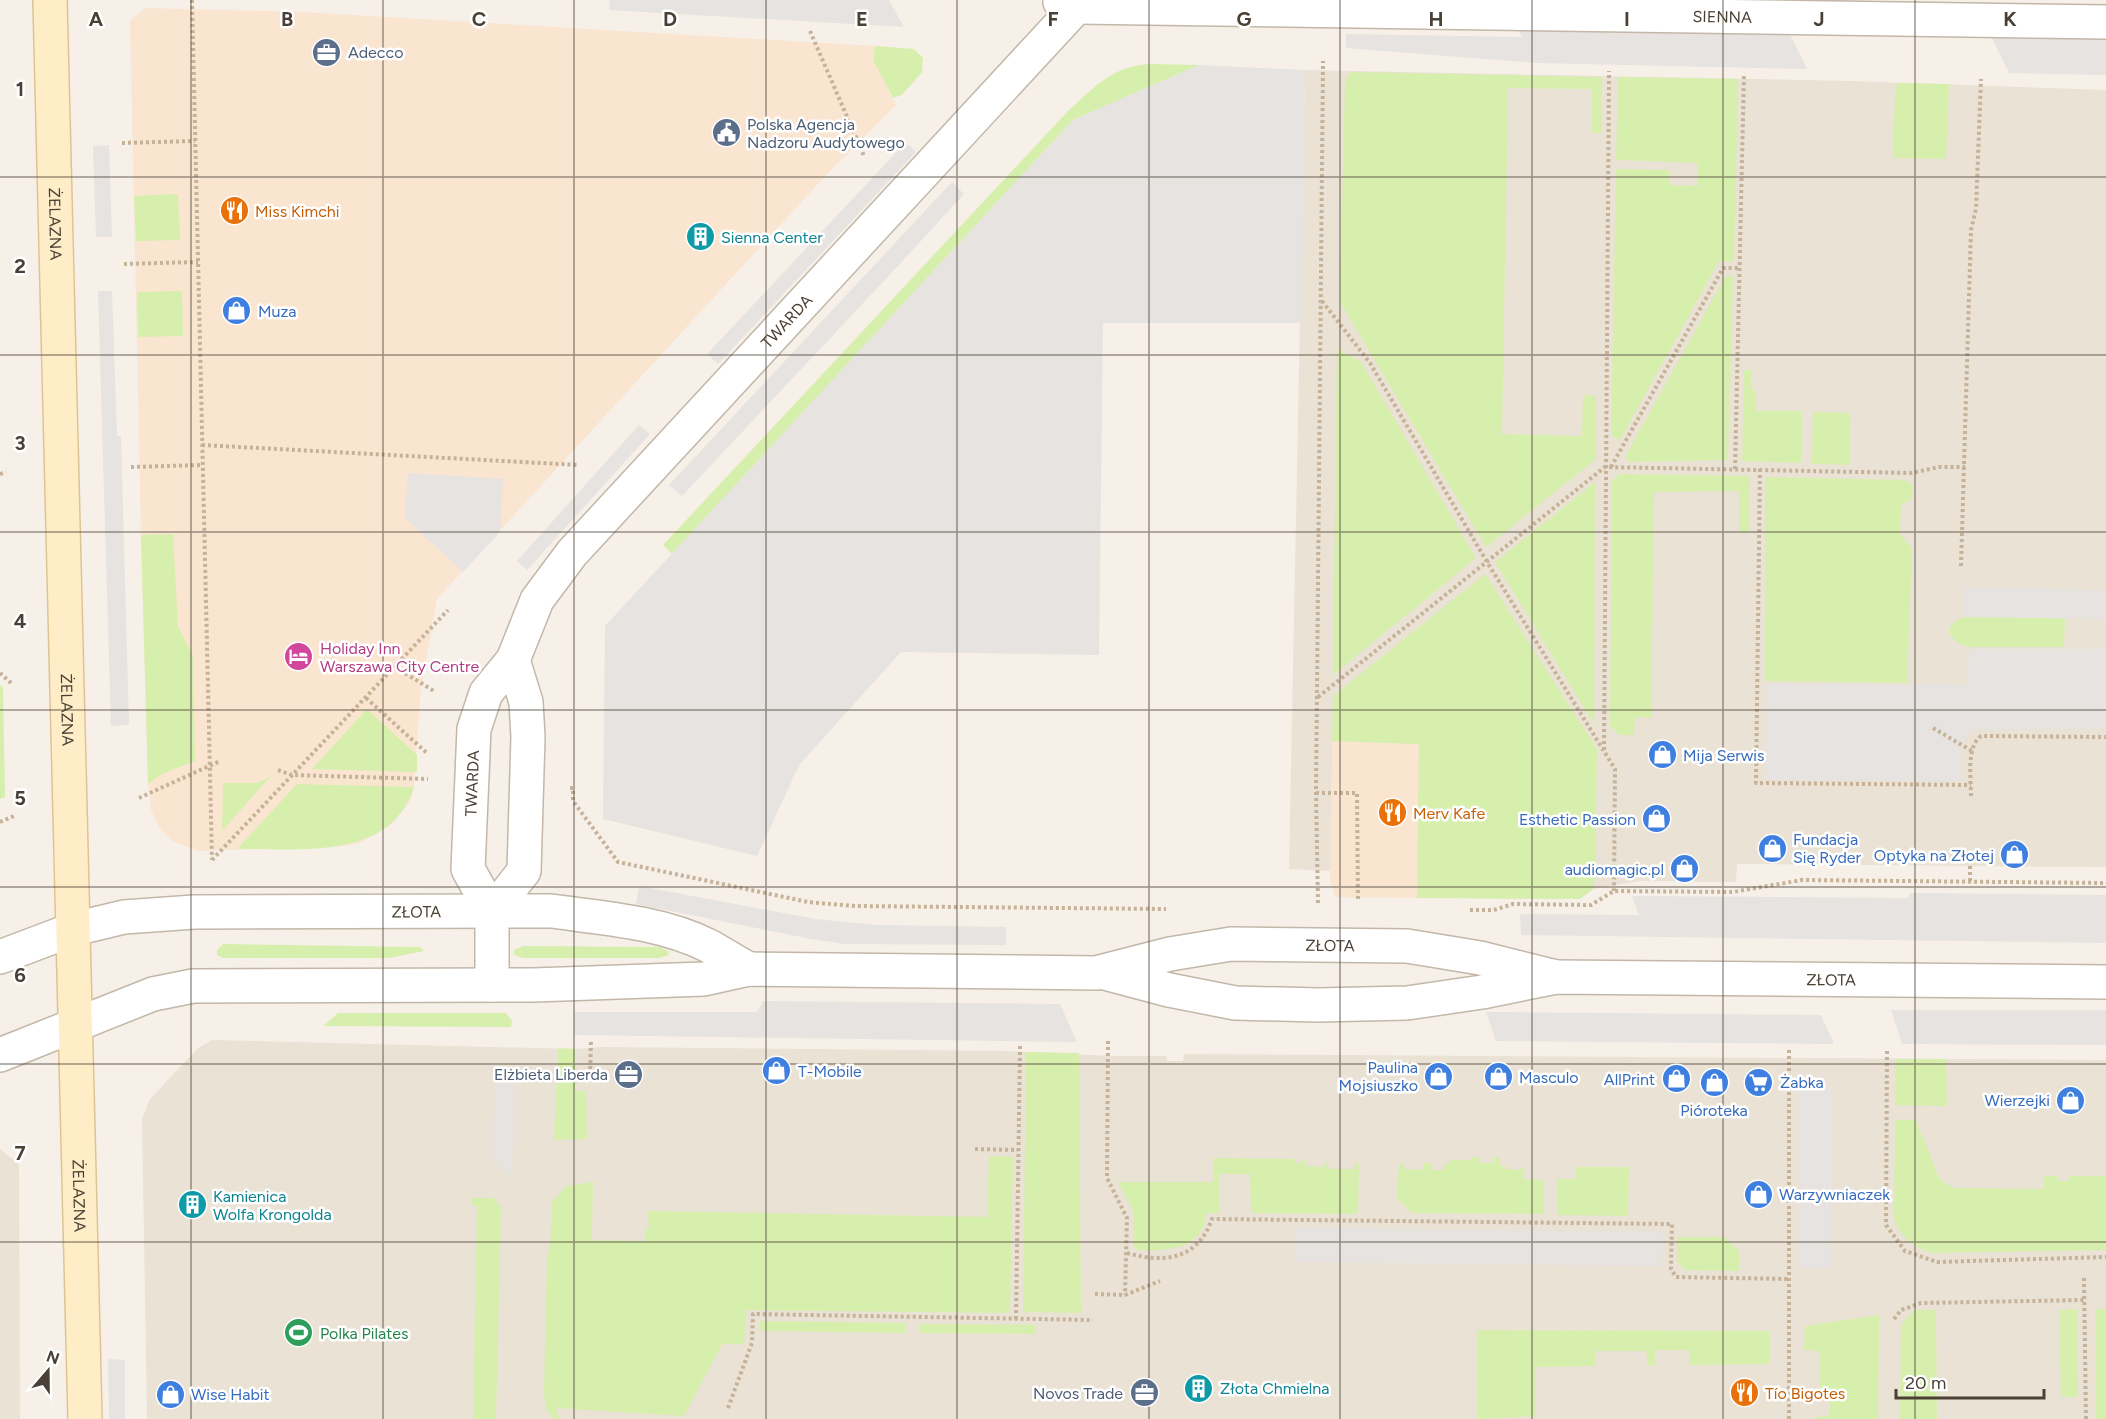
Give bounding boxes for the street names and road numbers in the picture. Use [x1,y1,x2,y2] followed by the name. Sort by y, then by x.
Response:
[1692,7,1752,27] street label: SIENNA
[45,188,65,261] street label: ŻELAZNA
[757,290,816,352] street label: TWARDA
[57,673,77,746] street label: ŻELAZNA
[461,750,483,817] street label: TWARDA
[392,902,441,921] street label: ZŁOTA
[1305,936,1355,955] street label: ZŁOTA
[1806,970,1856,990] street label: ZŁOTA
[69,1159,89,1232] street label: ŻELAZNA

